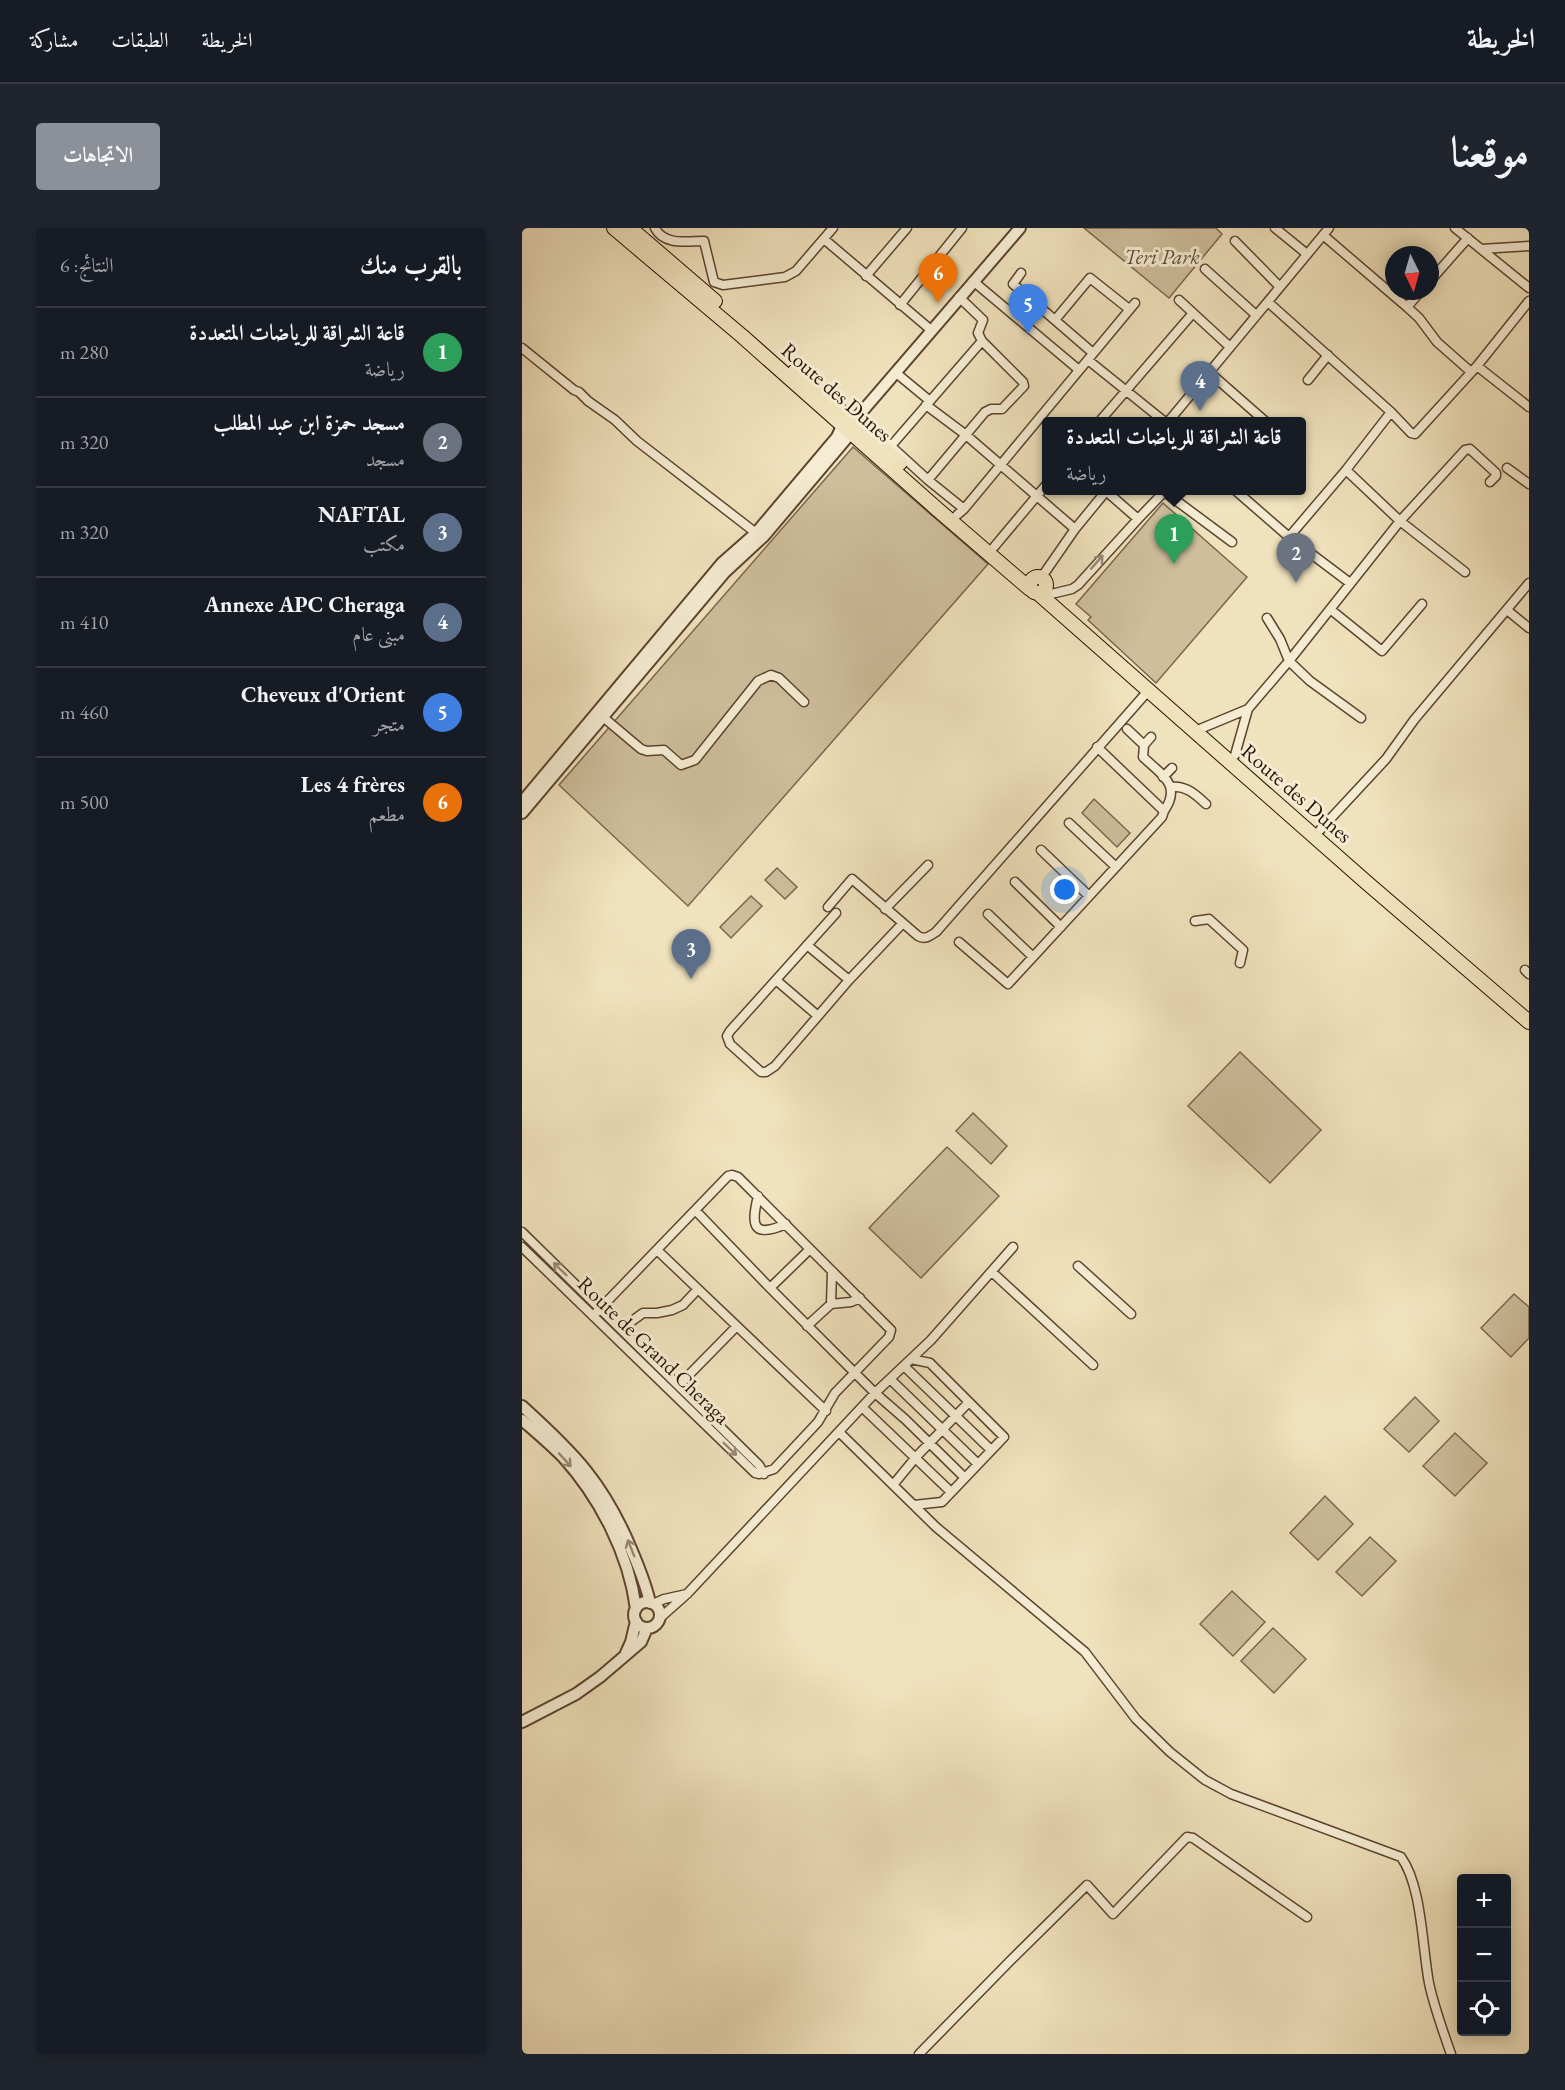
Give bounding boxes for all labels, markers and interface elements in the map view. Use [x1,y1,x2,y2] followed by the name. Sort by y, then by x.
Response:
[1467,20,1535,56] text: الخريطة
[30,26,78,53] text: مشاركة
[111,26,168,53] text: الطبقات
[201,26,253,53] text: الخريطة
[36,123,160,190] button: الاتجاهات
[1451,124,1529,179] text: موقعنا
[1124,243,1200,270] park label: Teri Park
[1385,246,1439,300] north arrow
[360,248,462,282] text: بالقرب منك
[60,252,114,278] text: النتائج: 6
[918,254,958,303] pin: 6
[1008,285,1048,334] pin: 5
[189,318,405,347] text: قاعة الشراقة للرياضات المتعددة
[776,336,898,448] street label: Route des Dunes
[60,339,108,365] text: 280 m
[437,339,448,365] text: 1
[365,356,405,382] text: رياضة
[1180,362,1220,411] pin: 4
[213,408,405,437] text: مسجد حمزة ابن عبد المطلب
[1042,417,1306,495] popup
[1066,422,1282,451] text: قاعة الشراقة للرياضات المتعددة
[60,429,108,455] text: 320 m
[437,429,448,455] text: 2
[366,446,405,472] text: مسجد
[1066,460,1107,486] text: رياضة
[318,500,405,529] text: NAFTAL
[1154,514,1194,564] pin: 1
[60,519,108,545] text: 320 m
[437,519,448,545] text: 3
[363,531,405,557] text: مكتب
[1276,534,1316,583] pin: 2
[1090,555,1104,570] one-way arrow
[204,590,405,619] text: Annexe APC Cheraga
[60,609,108,635] text: 410 m
[437,609,448,635] text: 4
[352,621,405,647] text: مبنى عام
[241,680,405,709] text: Cheveux d'Orient
[60,699,108,725] text: 460 m
[437,699,448,725] text: 5
[373,711,405,737] text: متجر
[1236,737,1358,849] street label: Route des Dunes
[301,770,405,799] text: Les 4 frères
[60,789,108,815] text: 500 m
[437,789,448,815] text: 6
[368,801,405,827] text: مطعم
[1050,875,1079,904] your location
[672,930,710,979] pin: 3
[553,1262,568,1276] one-way arrow
[572,1270,736,1430] street label: Route de Grand Cheraga
[722,1441,737,1456] one-way arrow
[558,1452,572,1467] one-way arrow
[625,1539,636,1557] one-way arrow
[1457,1874,1511,2036] map controls
[1457,1874,1511,1928] button: +
[1457,1928,1511,1982] button: −
[1457,1982,1511,2036] button: locate

